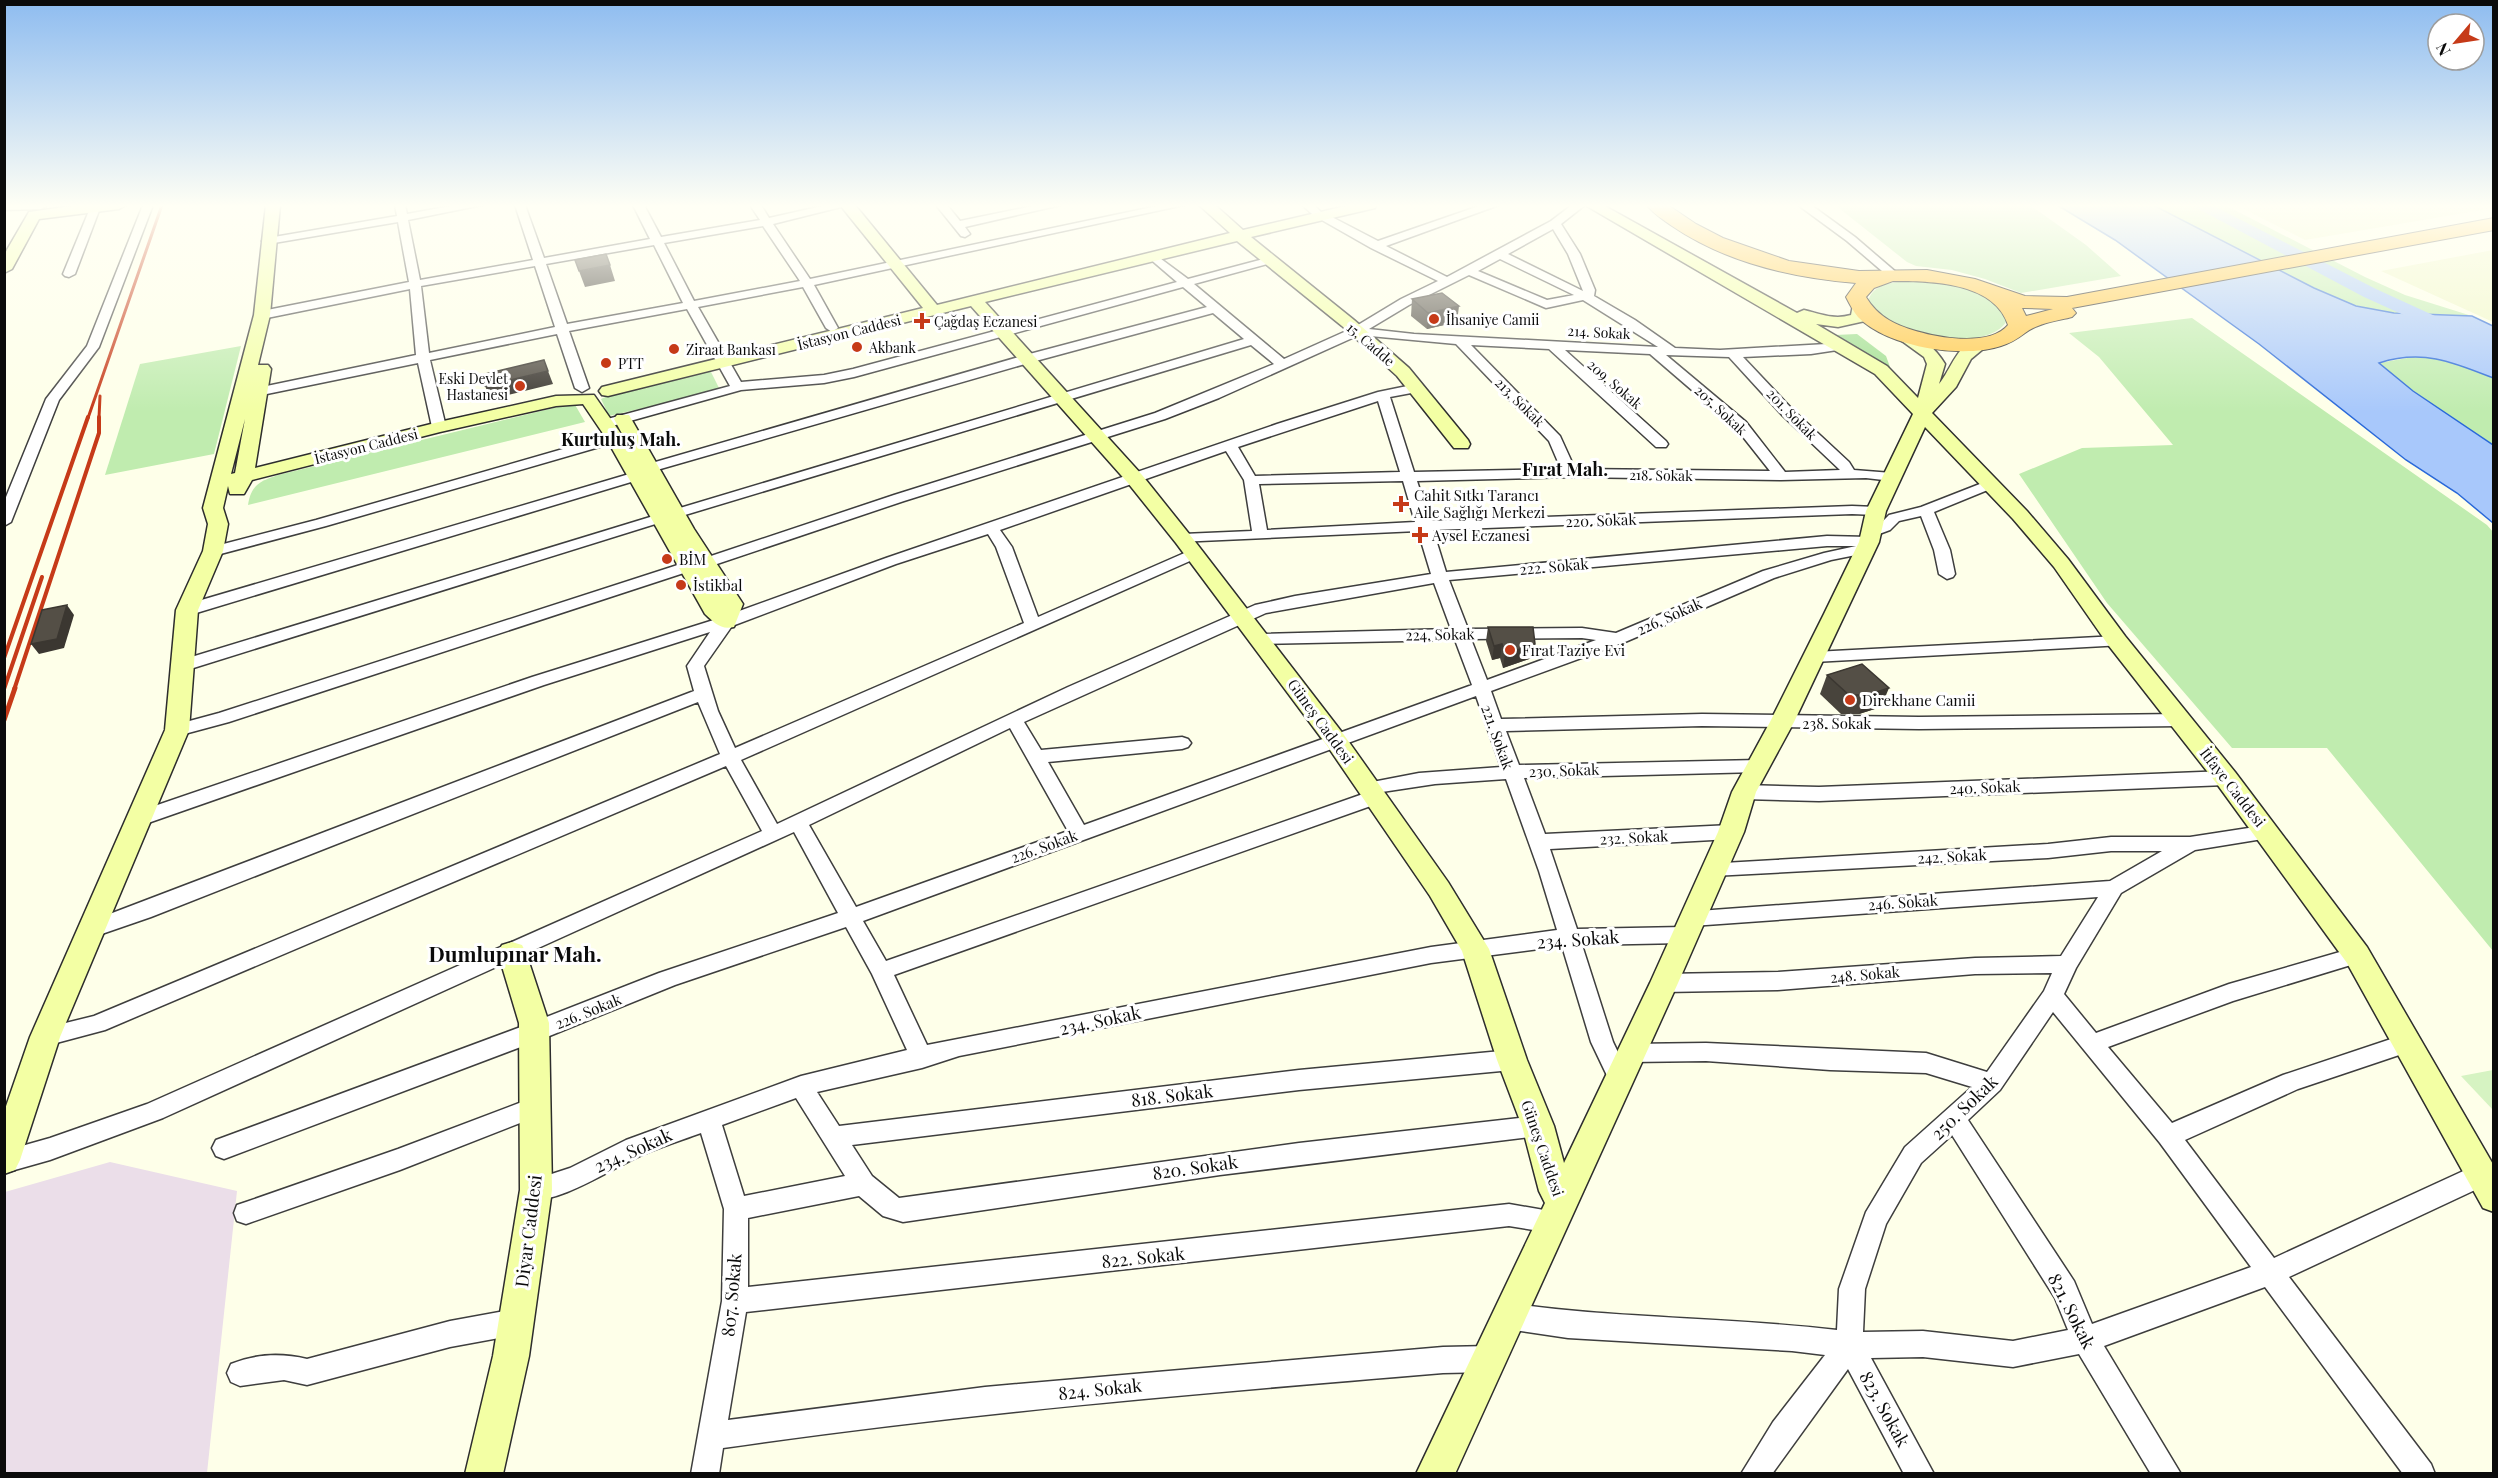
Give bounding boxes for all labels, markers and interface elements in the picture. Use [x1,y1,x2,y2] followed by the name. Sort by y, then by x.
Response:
[2426,12,2486,72] north arrow
[2430,39,2454,60] text: N
[795,310,903,354] street label: İstasyon Caddesi
[1446,310,1539,329] place label: İhsaniye Camii
[934,312,1037,331] place label: Çağdaş Eczanesi
[1427,312,1441,326] marker: İhsaniye Camii
[915,314,929,328] marker: Çağdaş Eczanesi
[1343,318,1399,370] street label: 15. Cadde
[1567,321,1631,343] street label: 214. Sokak
[868,338,916,357] place label: Akbank
[686,340,776,359] place label: Ziraat Bankası
[850,340,864,354] marker: Akbank
[667,342,681,356] marker: Ziraat Bankası
[618,354,644,373] place label: PTT
[1584,355,1647,413] street label: 209. Sokak
[599,356,613,370] marker: PTT
[438,369,509,404] place label: Eski Devlet Hastanesi
[1491,373,1549,431] street label: 213. Sokak
[513,379,527,393] marker: Eski Devlet Hastanesi
[1691,381,1752,439] street label: 205. Sokak
[1763,384,1821,444] street label: 201. Sokak
[312,424,420,468] street label: İstasyon Caddesi
[561,427,681,451] district label: Kurtuluş Mah.
[1522,457,1608,481] district label: Fırat Mah.
[1629,465,1693,485] street label: 218. Sokak
[1413,485,1546,522] place label: Cahit Sıtkı Tarancı Aile Sağlığı Merkezi
[1392,495,1410,513] marker: Cahit Sıtkı Tarancı Aile Sağlığı Merkezi
[1565,509,1638,531] street label: 220. Sokak
[1431,525,1531,545] place label: Aysel Eczanesi
[1413,528,1427,542] marker: Aysel Eczanesi
[679,549,706,569] place label: BİM
[660,552,674,566] marker: BİM
[1519,553,1590,579] street label: 222. Sokak
[693,575,742,595] place label: İstikbal
[674,578,688,592] marker: İstikbal
[1633,592,1706,639] street label: 226. Sokak
[1405,623,1476,645] street label: 224. Sokak
[1522,640,1626,660] place label: Fırat Taziye Evi
[1503,643,1517,657] marker: Fırat Taziye Evi
[1283,675,1359,768] street label: Güneş Caddesi
[1862,690,1976,710] place label: Direkhane Camii
[1843,693,1857,707] marker: Direkhane Camii
[1477,702,1519,773] street label: 221. Sokak
[1802,713,1872,733] street label: 238. Sokak
[2196,743,2271,831] street label: İtfaye Caddesi
[1528,759,1600,781] street label: 230. Sokak
[1949,776,2022,798] street label: 240. Sokak
[1008,824,1081,867] street label: 226. Sokak
[1599,825,1670,849] street label: 232. Sokak
[1917,844,1988,868] street label: 242. Sokak
[1867,890,1939,914] street label: 246. Sokak
[1536,924,1620,954] street label: 234. Sokak
[428,939,602,967] district label: Dumlupınar Mah.
[1829,961,1901,987] street label: 248. Sokak
[552,988,625,1033] street label: 226. Sokak
[1057,1000,1143,1040] street label: 234. Sokak
[1925,1069,2003,1145] street label: 250. Sokak
[1130,1078,1214,1112] street label: 818. Sokak
[1517,1097,1569,1199] street label: Güneş Caddesi
[590,1122,676,1178] street label: 234. Sokak
[1151,1149,1239,1185] street label: 820. Sokak
[509,1173,547,1289] street label: Diyar Caddesi
[1100,1241,1186,1273] street label: 822. Sokak
[715,1252,747,1338] street label: 807. Sokak
[2043,1269,2101,1353] street label: 821. Sokak
[1854,1367,1916,1451] street label: 823. Sokak
[1057,1373,1143,1405] street label: 824. Sokak

